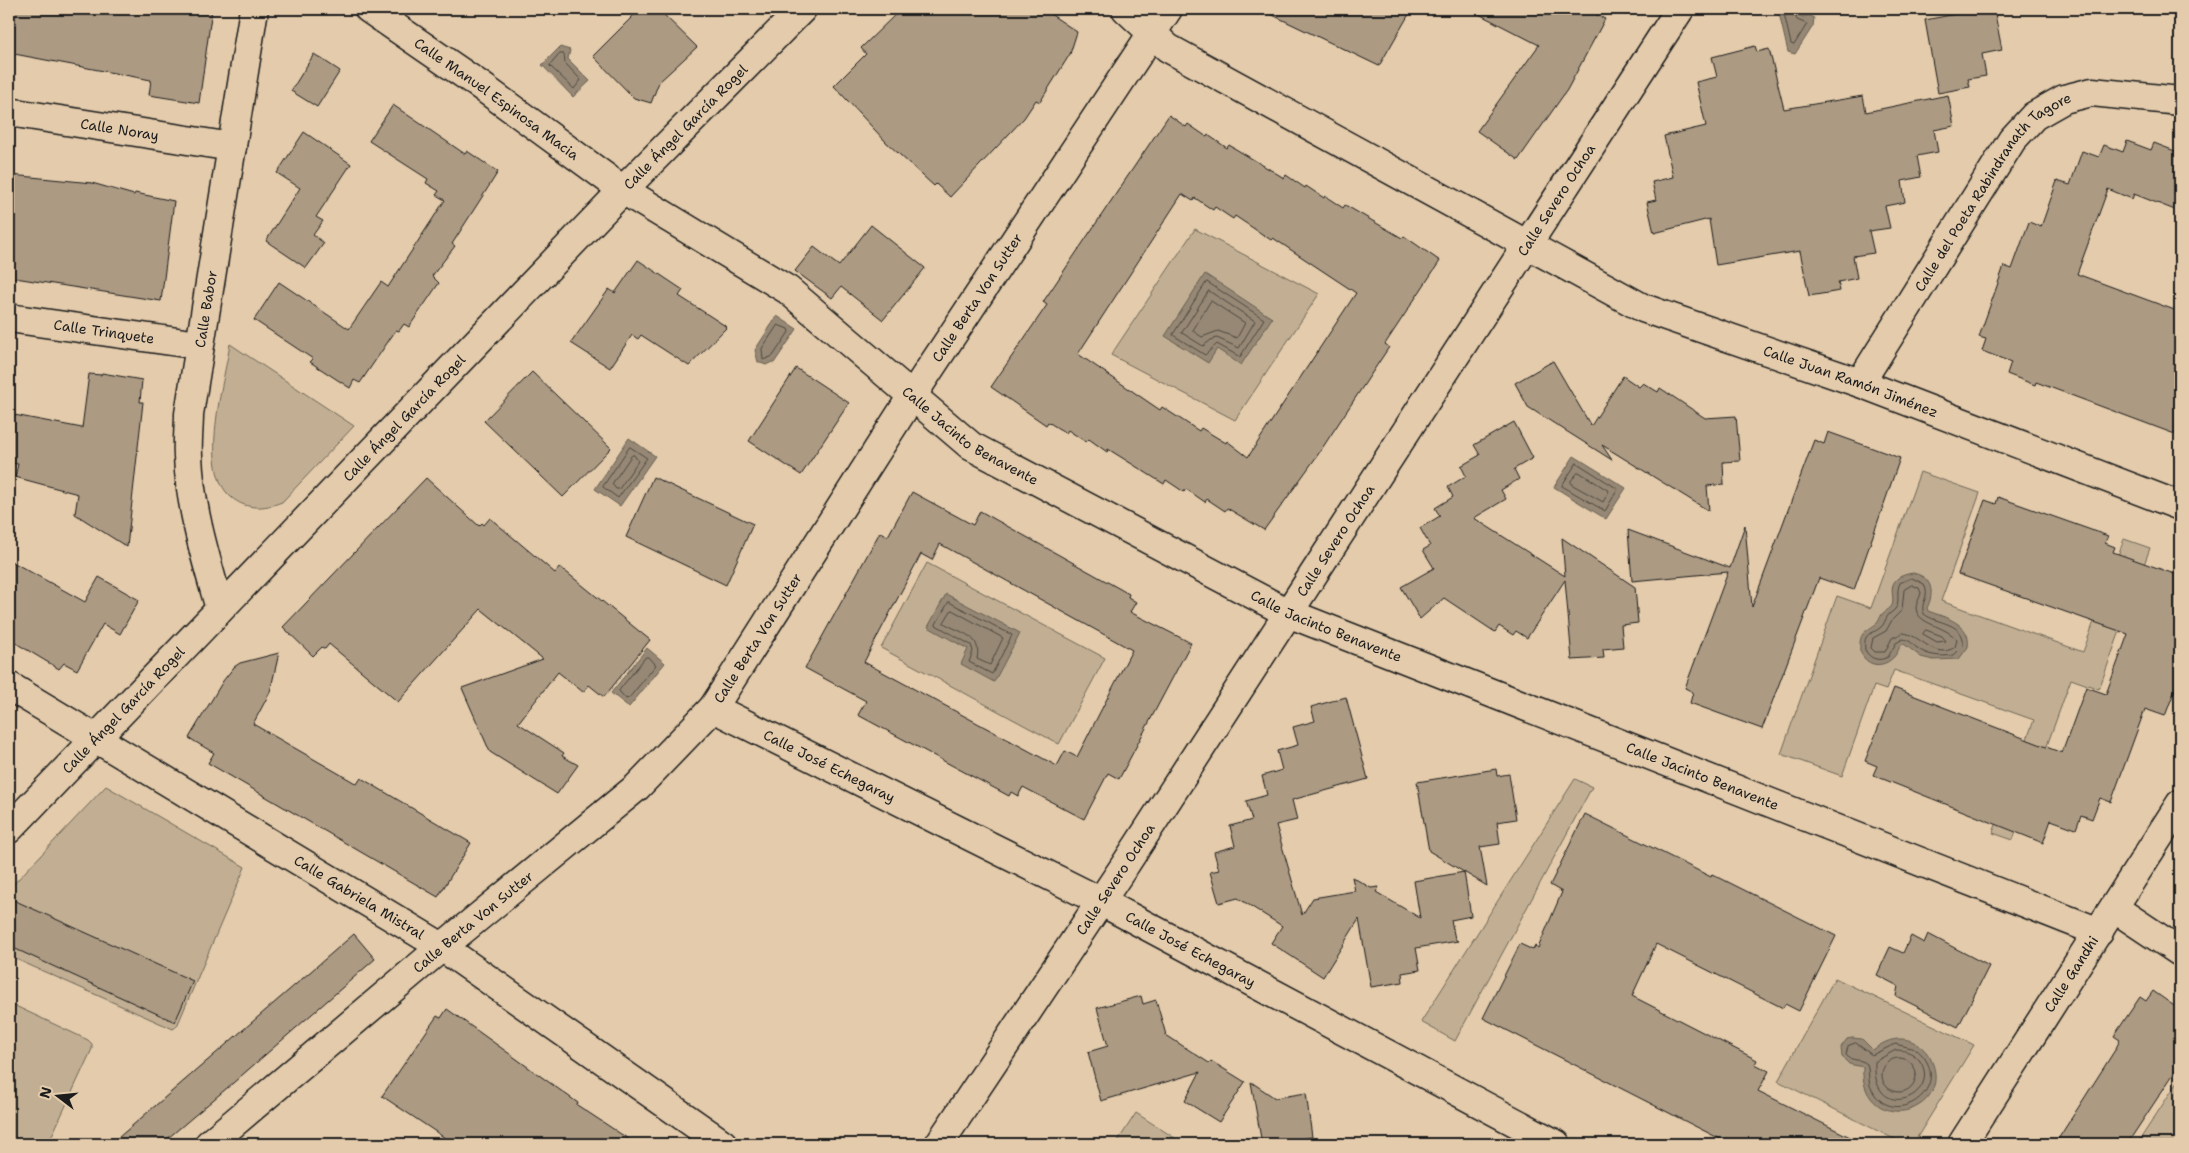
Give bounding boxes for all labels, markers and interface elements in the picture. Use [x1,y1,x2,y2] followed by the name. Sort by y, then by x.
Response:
[411,34,583,164] street label: Calle Manuel Espinosa Macia
[620,60,752,193] street label: Calle Ángel García Rogel
[1910,89,2073,295] street label: Calle del Poeta Rabindranath Tagore
[79,114,160,144] street label: Calle Noray
[1513,140,1599,259] street label: Calle Severo Ochoa
[928,229,1026,366] street label: Calle Berta Von Sutter
[191,269,221,349] street label: Calle Babor
[53,315,156,348] street label: Calle Trinquete
[1761,341,1941,421] street label: Calle Juan Ramón Jiménez
[339,350,470,485] street label: Calle Ángel García Rogel
[898,382,1042,489] street label: Calle Jacinto Benavente
[1292,481,1378,600] street label: Calle Severo Ochoa
[709,569,806,706] street label: Calle Berta Von Sutter
[1248,586,1405,666] street label: Calle Jacinto Benavente
[58,642,189,777] street label: Calle Ángel García Rogel
[760,726,898,806] street label: Calle José Echegaray
[1623,738,1782,814] street label: Calle Jacinto Benavente
[1072,820,1159,938] street label: Calle Severo Ochoa
[291,851,428,944] street label: Calle Gabriela Mistral
[409,867,537,977] street label: Calle Berta Von Sutter
[1122,907,1259,991] street label: Calle José Echegaray
[2040,932,2102,1016] street label: Calle Gandhi
[32,1070,82,1120] north arrow
[35,1085,56,1100] text: N

